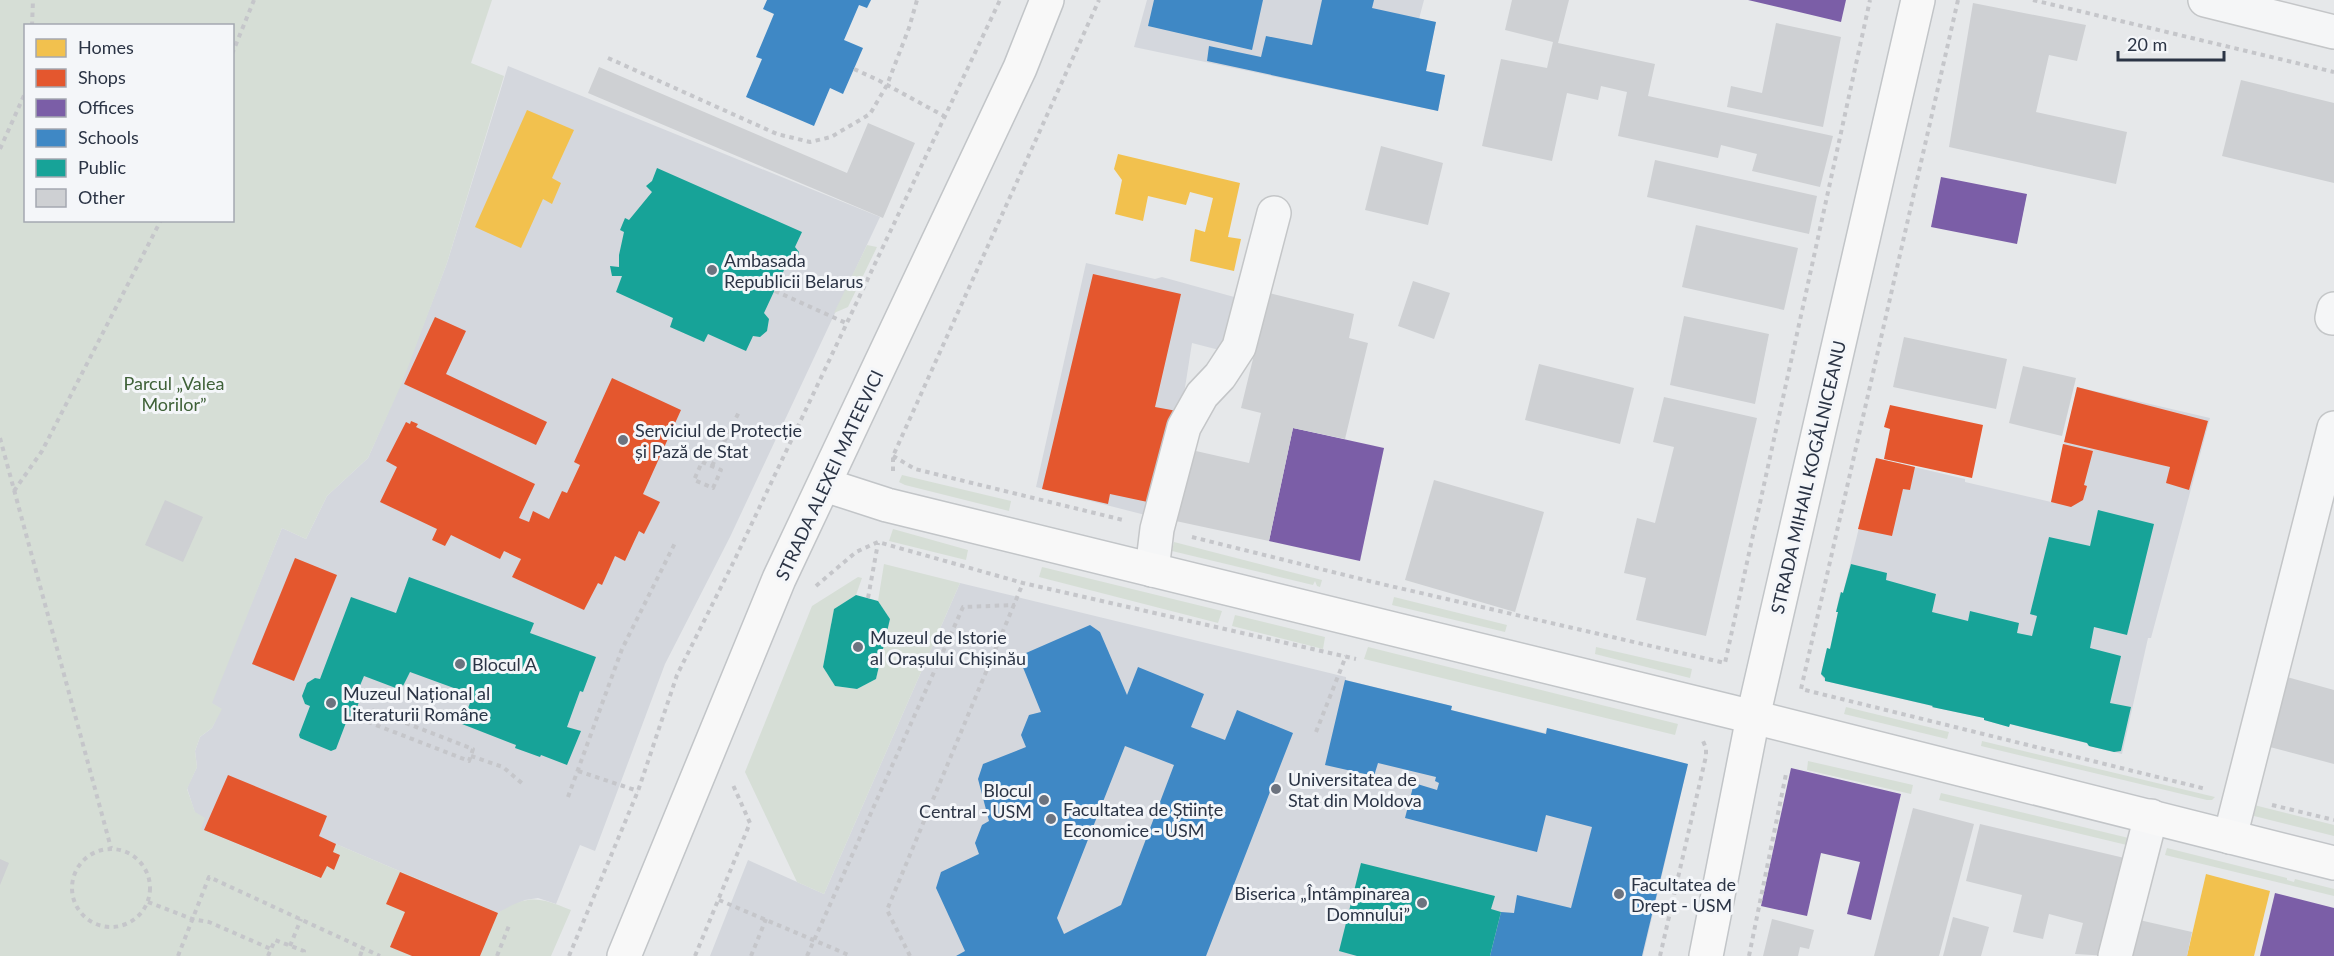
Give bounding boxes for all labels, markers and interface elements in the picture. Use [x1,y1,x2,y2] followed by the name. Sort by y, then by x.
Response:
[24,24,234,222] legend
[2118,24,2224,62] scale bar
[2127,33,2167,55] text: 20 m
[78,36,134,58] text: Homes
[78,66,126,88] text: Shops
[78,96,134,118] text: Offices
[78,126,139,148] text: Schools
[78,156,126,178] text: Public
[78,186,125,208] text: Other
[724,249,864,292] place label: Ambasada Republicii Belarus
[705,263,719,277] marker: Ambasada Republicii Belarus
[1766,338,1850,616] street label: STRADA MIHAIL KOGĂLNICEANU
[770,366,888,584] street label: STRADA ALEXEI MATEEVICI
[123,372,225,415] park label: Parcul „Valea Morilor”
[635,419,802,462] place label: Serviciul de Protecție și Pază de Stat
[616,433,630,447] marker: Serviciul de Protecție și Pază de Stat
[870,626,1026,669] place label: Muzeul de Istorie al Orașului Chișinău
[851,640,865,654] marker: Muzeul de Istorie al Orașului Chișinău
[472,653,538,675] place label: Blocul A
[453,657,467,671] marker: Blocul A
[343,682,490,725] place label: Muzeul Național al Literaturii Române
[324,696,338,710] marker: Muzeul Național al Literaturii Române
[1288,768,1422,811] place label: Universitatea de Stat din Moldova
[919,779,1032,822] place label: Blocul Central - USM
[1269,782,1283,796] marker: Universitatea de Stat din Moldova
[1037,793,1051,807] marker: Blocul Central - USM
[1063,798,1223,841] place label: Facultatea de Științe Economice - USM
[1044,812,1058,826] marker: Facultatea de Științe Economice - USM
[1631,873,1736,916] place label: Facultatea de Drept - USM
[1234,882,1410,925] place label: Biserica „Întâmpinarea Domnului”
[1612,887,1626,901] marker: Facultatea de Drept - USM
[1415,896,1429,910] marker: Biserica „Întâmpinarea Domnului”

